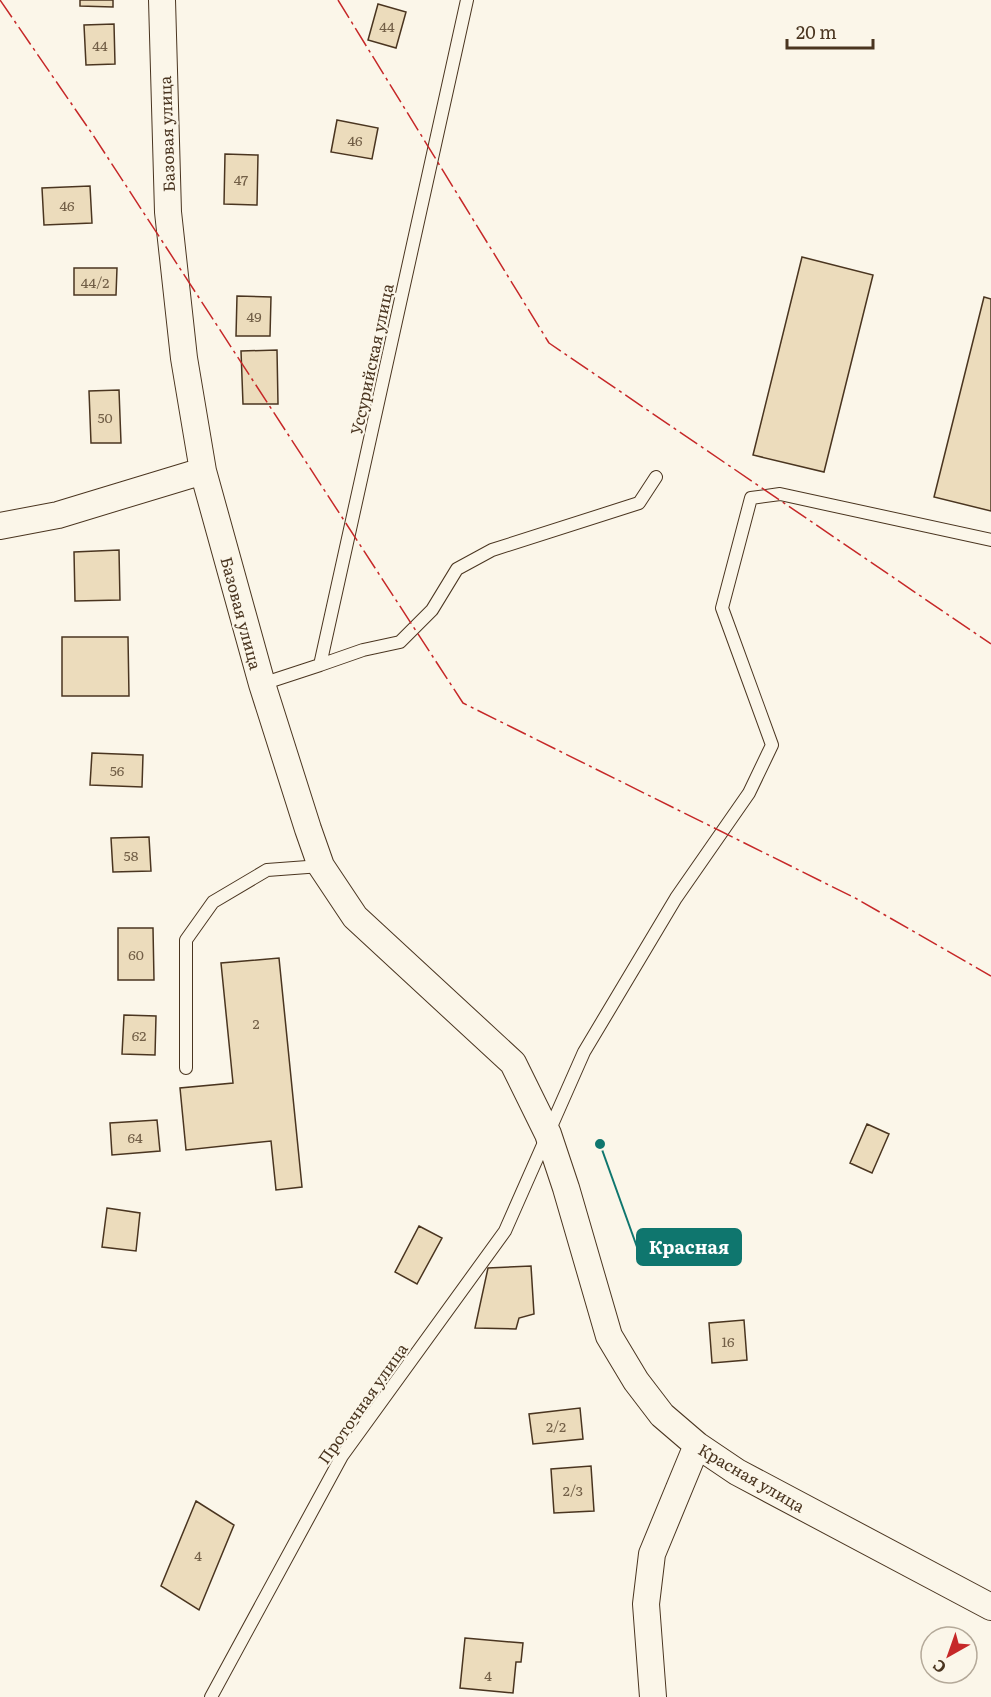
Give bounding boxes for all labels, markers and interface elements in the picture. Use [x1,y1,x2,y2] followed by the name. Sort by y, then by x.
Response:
[787,12,872,50] scale bar
[379,16,395,36] house number: 44
[796,18,837,45] text: 20 m
[92,35,108,55] house number: 44
[152,75,180,192] street label: Базовая улица
[347,130,363,150] house number: 46
[234,169,248,189] house number: 47
[59,195,75,215] house number: 46
[81,272,109,292] house number: 44/2
[343,281,399,437] street label: Уссурийская улица
[246,306,262,326] house number: 49
[97,407,113,427] house number: 50
[215,554,269,673] street label: Базовая улица
[110,760,125,780] house number: 56
[124,845,139,865] house number: 58
[128,944,144,964] house number: 60
[252,1013,260,1033] house number: 2
[132,1025,146,1045] house number: 62
[127,1127,143,1147] house number: 64
[637,1229,741,1265] callout: Красная
[649,1233,729,1260] text: Красная
[721,1331,735,1351] house number: 16
[311,1337,413,1468] street label: Проточная улица
[546,1416,566,1436] house number: 2/2
[694,1437,810,1517] street label: Красная улица
[563,1480,583,1500] house number: 2/3
[194,1545,202,1565] house number: 4
[919,1625,979,1685] north arrow
[927,1654,951,1680] text: С
[484,1665,492,1685] house number: 4

